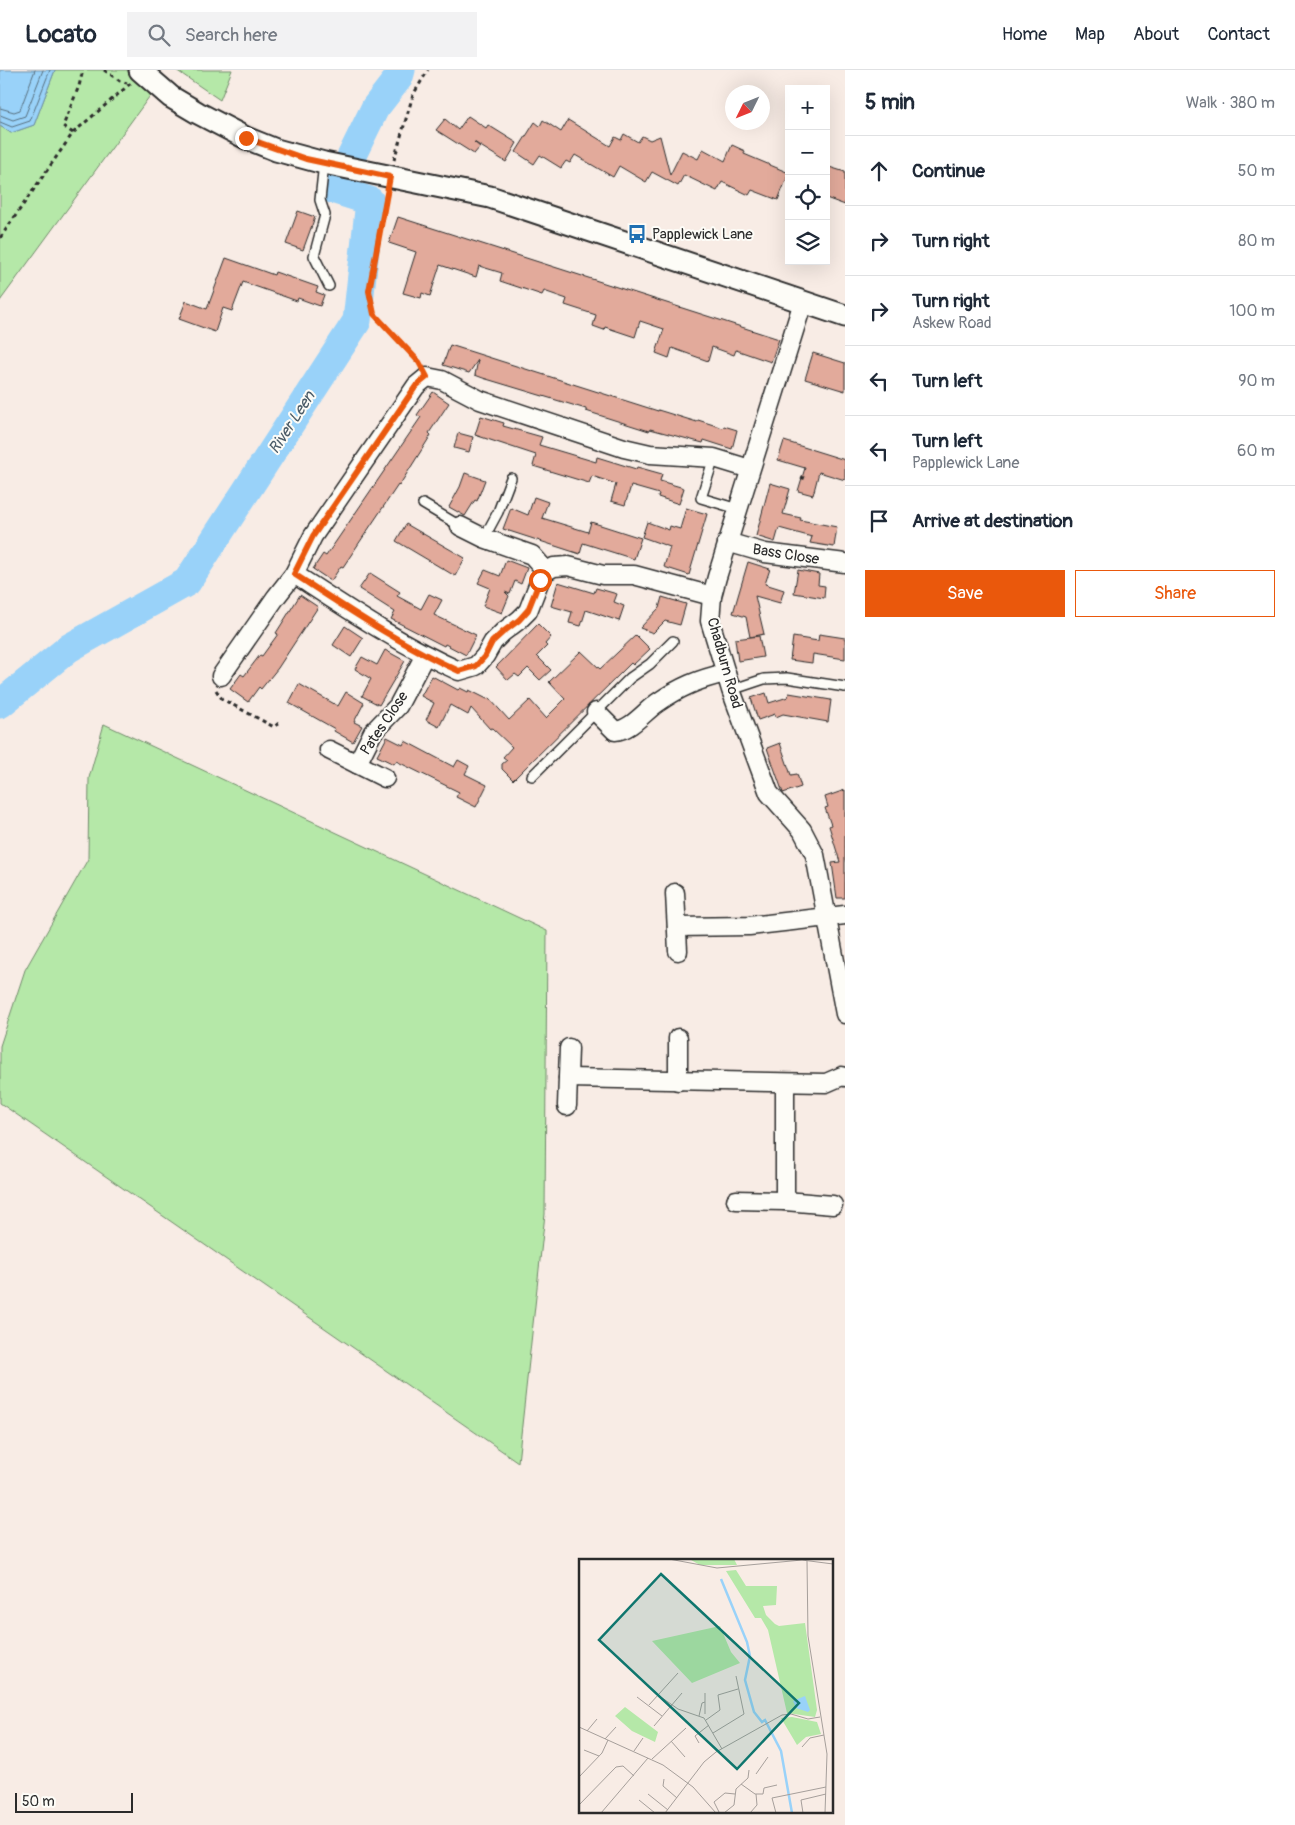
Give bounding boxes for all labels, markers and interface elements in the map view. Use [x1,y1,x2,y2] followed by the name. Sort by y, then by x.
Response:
[127,12,477,57] search box
[25,20,97,49] text: Locato
[145,21,173,49] icon: search
[185,23,277,47] text: Search here
[1002,23,1047,46] text: Home
[1075,23,1105,46] text: Map
[1133,23,1179,46] text: About
[1207,23,1270,46] text: Contact
[725,85,770,130] north arrow
[785,85,830,265] map controls
[785,85,830,130] button: +
[865,89,915,116] text: 5 min
[1186,93,1275,113] text: Walk · 380 m
[235,127,258,150] route end
[785,130,830,175] button: −
[865,157,893,185] icon: ahead
[912,159,985,183] text: Continue
[1238,161,1275,181] text: 50 m
[785,175,830,220] button: locate
[785,220,830,265] button: layers
[626,223,648,245] bus stop icon: Papplewick Lane
[652,225,753,244] place label: Papplewick Lane
[865,227,893,255] icon: right
[912,229,990,253] text: Turn right
[1238,231,1275,251] text: 80 m
[912,289,990,313] text: Turn right
[865,297,893,325] icon: right
[1229,301,1275,321] text: 100 m
[912,313,992,333] text: Askew Road
[865,367,893,395] icon: left
[912,369,982,393] text: Turn left
[1238,371,1275,391] text: 90 m
[264,387,320,458] water label: River Leen
[912,429,982,453] text: Turn left
[865,437,893,465] icon: left
[1237,441,1275,461] text: 60 m
[912,453,1019,473] text: Papplewick Lane
[865,507,893,535] icon: arrive
[912,509,1073,533] text: Arrive at destination
[751,540,821,569] street label: Bass Close
[529,569,552,592] route start
[865,570,1065,617] button: Save
[1075,570,1275,617] button: Share
[702,615,747,711] street label: Chadburn Road
[356,687,413,759] street label: Pates Close
[579,1559,832,1812] inset map
[15,1790,132,1813] scale bar
[22,1793,55,1810] text: 50 m

